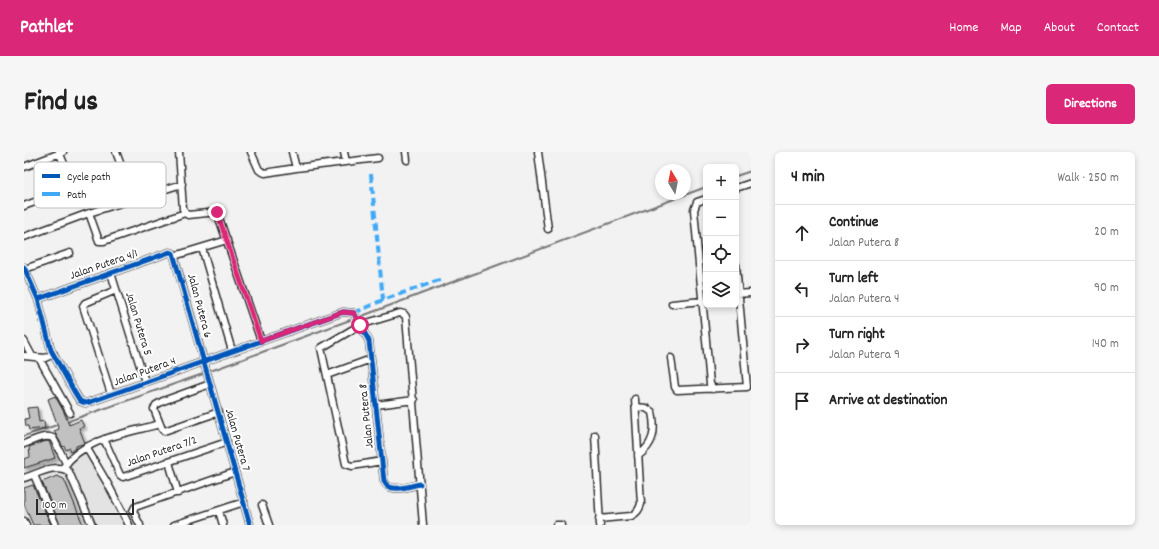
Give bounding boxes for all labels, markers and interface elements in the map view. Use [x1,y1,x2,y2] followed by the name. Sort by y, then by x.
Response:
[20,15,73,42] text: Pathlet
[949,18,978,38] text: Home
[1000,18,1022,38] text: Map
[1044,18,1075,38] text: About
[1097,18,1139,38] text: Contact
[24,84,98,124] text: Find us
[1046,84,1135,124] button: Directions
[34,162,166,208] legend
[655,164,691,200] north arrow
[703,164,739,308] map controls
[703,164,739,200] button: +
[791,166,825,190] text: 4 min
[1057,169,1119,188] text: Walk · 250 m
[67,170,111,186] text: Cycle path
[67,188,86,204] text: Path
[703,200,739,236] button: −
[208,203,226,221] route end
[829,212,878,234] text: Continue
[791,222,813,244] icon: ahead
[1094,223,1119,242] text: 20 m
[829,234,899,253] text: Jalan Putera 8
[703,236,739,272] button: locate
[68,245,140,285] street label: Jalan Putera 4/1
[829,268,878,290] text: Turn left
[182,272,216,340] street label: Jalan Putera 6
[703,272,739,308] button: layers
[791,278,813,300] icon: left
[1094,279,1119,298] text: 90 m
[120,290,156,358] street label: Jalan Putera 5
[829,290,899,309] text: Jalan Putera 4
[351,316,369,334] route start
[829,324,885,346] text: Turn right
[791,334,813,356] icon: right
[1092,335,1119,354] text: 140 m
[829,346,900,365] text: Jalan Putera 9
[112,353,178,391] street label: Jalan Putera 4
[355,383,379,449] street label: Jalan Putera 8
[791,390,813,412] icon: arrive
[829,390,947,412] text: Arrive at destination
[220,407,254,474] street label: Jalan Putera 7
[125,432,199,472] street label: Jalan Putera 7/2
[36,497,134,516] scale bar
[42,498,66,514] text: 100 m

